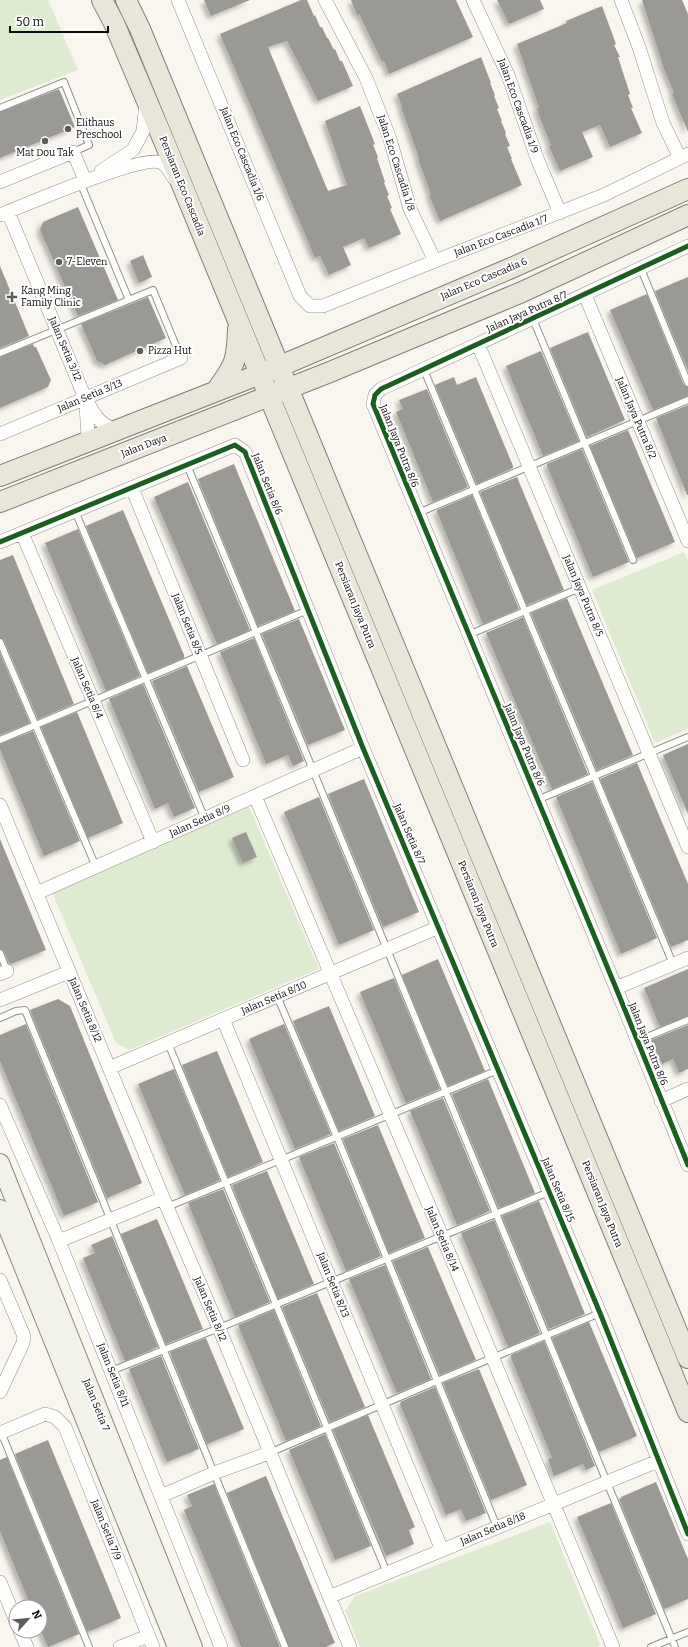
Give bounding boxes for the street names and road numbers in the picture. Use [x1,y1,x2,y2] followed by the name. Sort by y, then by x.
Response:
[495,56,541,155] street label: Jalan Eco Cascadia 1/9
[217,104,266,203] street label: Jalan Eco Cascadia 1/6
[374,113,417,213] street label: Jalan Eco Cascadia 1/8
[156,134,208,238] street label: Persiaran Eco Cascadia
[452,213,550,260] street label: Jalan Eco Cascadia 1/7
[438,255,529,303] street label: Jalan Eco Cascadia 6
[484,289,569,336] street label: Jalan Jaya Putra 8/7
[46,314,84,383] street label: Jalan Setia 3/12
[613,374,659,461] street label: Jalan Jaya Putra 8/2
[55,377,124,415] street label: Jalan Setia 3/13
[377,402,421,489] street label: Jalan Jaya Putra 8/6
[119,432,169,461] street label: Jalan Daya
[249,450,285,517] street label: Jalan Setia 8/6
[560,552,606,639] street label: Jalan Jaya Putra 8/5
[332,560,378,651] street label: Persiaran Jaya Putra
[169,591,205,656] street label: Jalan Setia 8/5
[68,655,105,721] street label: Jalan Setia 8/4
[501,701,547,788] street label: Jalan Jaya Putra 8/6
[390,801,427,866] street label: Jalan Setia 8/7
[167,802,232,840] street label: Jalan Setia 8/9
[455,859,501,950] street label: Persiaran Jaya Putra
[66,975,104,1044] street label: Jalan Setia 8/12
[239,979,309,1018] street label: Jalan Setia 8/10
[626,1000,670,1087] street label: Jalan Jaya Putra 8/6
[539,1155,577,1224] street label: Jalan Setia 8/15
[579,1159,625,1250] street label: Persiaran Jaya Putra
[423,1204,461,1273] street label: Jalan Setia 8/14
[314,1250,352,1320] street label: Jalan Setia 8/13
[191,1274,229,1343] street label: Jalan Setia 8/12
[94,1340,131,1409] street label: Jalan Setia 8/11
[80,1376,112,1433] street label: Jalan Setia 7
[88,1497,124,1562] street label: Jalan Setia 7/9
[458,1510,527,1549] street label: Jalan Setia 8/18

